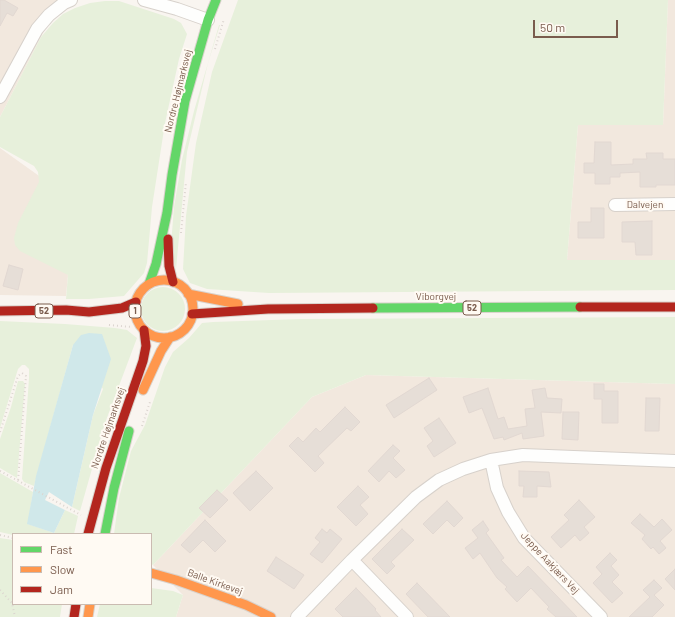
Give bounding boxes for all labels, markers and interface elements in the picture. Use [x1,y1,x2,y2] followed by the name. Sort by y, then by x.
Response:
[535,12,620,38] scale bar
[540,20,565,34] text: 50 m
[162,48,194,134] street label: Nordre Højmarksvej
[627,199,663,211] street label: Dalvejen
[416,291,456,303] street label: Viborgvej
[463,301,481,315] road number: 52
[35,304,53,318] road number: 52
[129,304,141,318] road number: 1
[88,386,128,470] street label: Nordre Højmarksvej
[518,530,582,596] street label: Jeppe Aakjærs Vej
[12,533,152,605] legend
[50,542,73,556] text: Fast
[50,562,75,576] text: Slow
[186,566,244,598] street label: Balle Kirkevej
[50,582,73,596] text: Jam

